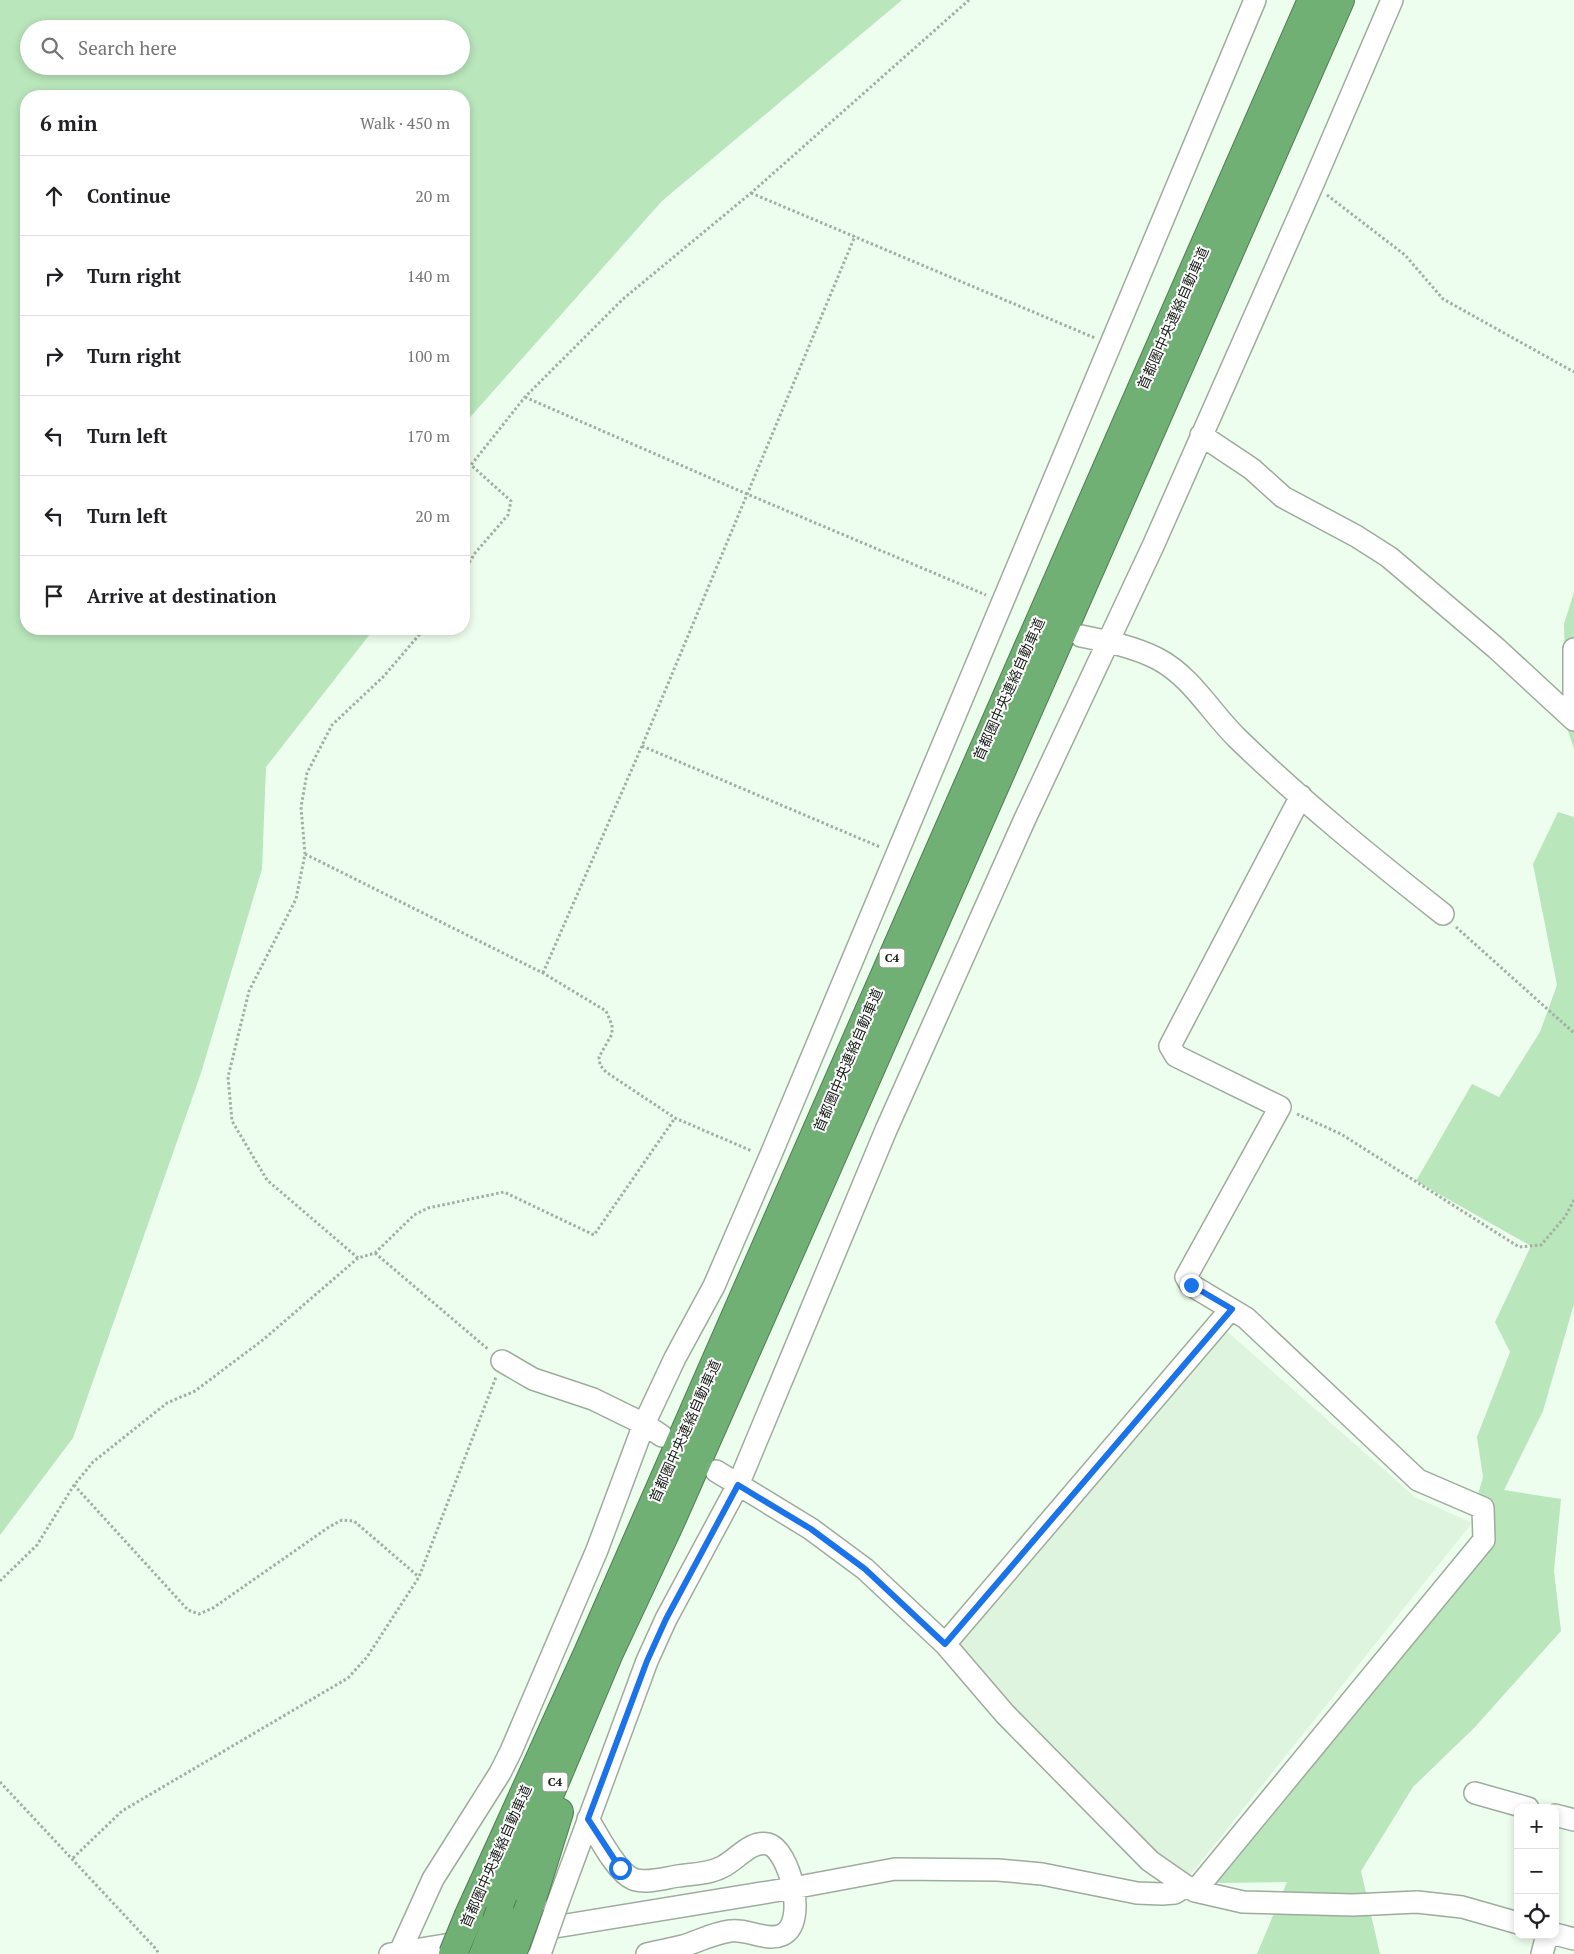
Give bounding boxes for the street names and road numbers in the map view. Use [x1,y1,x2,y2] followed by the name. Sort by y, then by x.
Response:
[1133,244,1213,392] street label: 首都圏中央連絡自動車道
[969,615,1049,763] street label: 首都圏中央連絡自動車道
[880,948,904,968] road number: C4
[809,985,886,1134] street label: 首都圏中央連絡自動車道
[645,1357,725,1505] street label: 首都圏中央連絡自動車道
[542,1772,568,1791] road number: C4
[456,1782,536,1930] street label: 首都圏中央連絡自動車道

